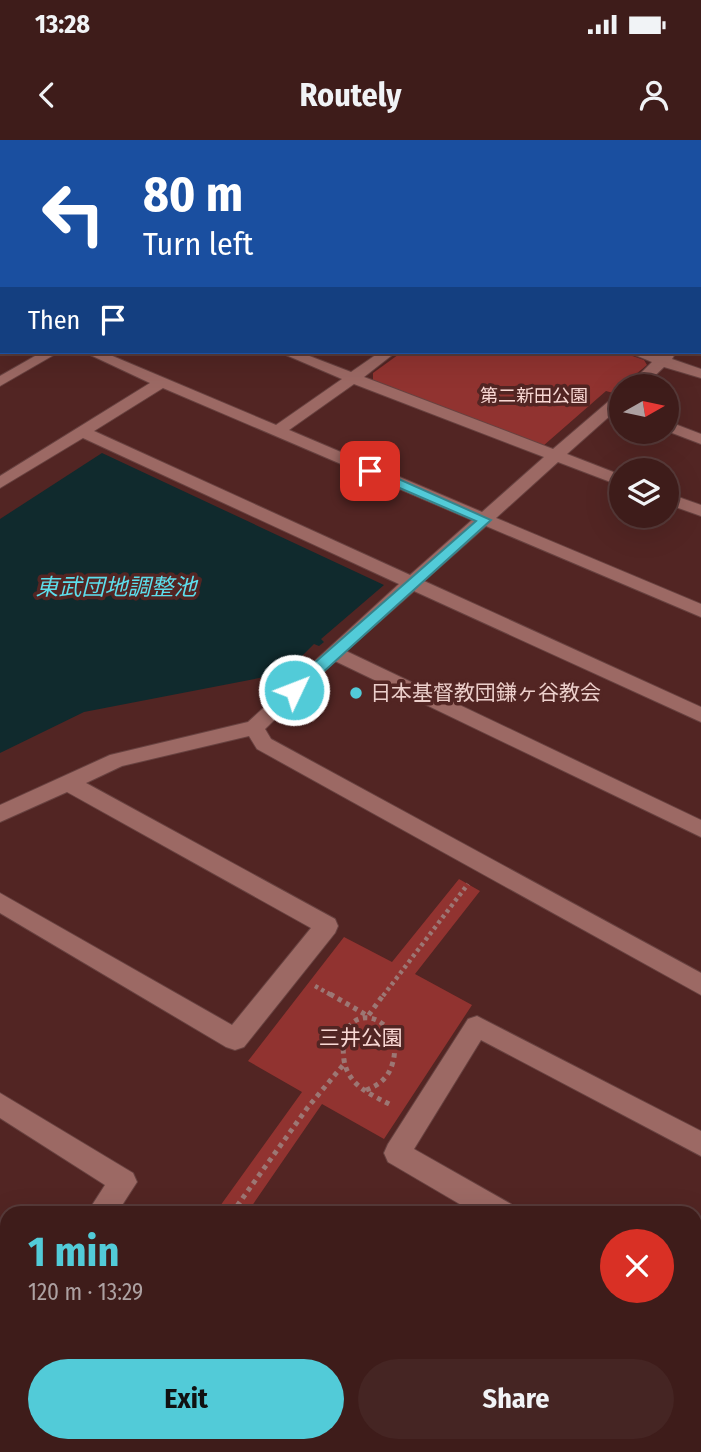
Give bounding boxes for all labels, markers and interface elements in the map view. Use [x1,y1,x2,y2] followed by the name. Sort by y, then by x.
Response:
[35,9,90,40] text: 13:28
[28,76,66,114] icon: back
[300,76,401,114] text: Routely
[635,76,673,114] icon: person
[143,165,243,224] text: 80 m
[28,168,119,259] icon: left
[143,225,253,263] text: Turn left
[94,301,132,339] icon: arrive
[28,305,80,336] text: Then
[609,374,679,444] north arrow
[609,374,679,528] map controls
[480,385,588,407] park label: 第二新田公園
[340,441,400,501] pin
[351,452,389,490] icon: arrive
[609,458,679,528] button: layers
[36,573,199,601] water label: 東武団地調整池
[257,653,331,727] position arrow
[370,680,601,706] place label: 日本基督教団鎌ヶ谷教会
[348,685,364,701] marker: 日本基督教団鎌ヶ谷教会
[319,1025,403,1051] park label: 三井公園
[28,1227,119,1277] text: 1 min
[600,1229,674,1303] button: close
[28,1278,143,1306] text: 120 m · 13:29
[28,1359,344,1439] button: Exit
[358,1359,674,1439] button: Share

